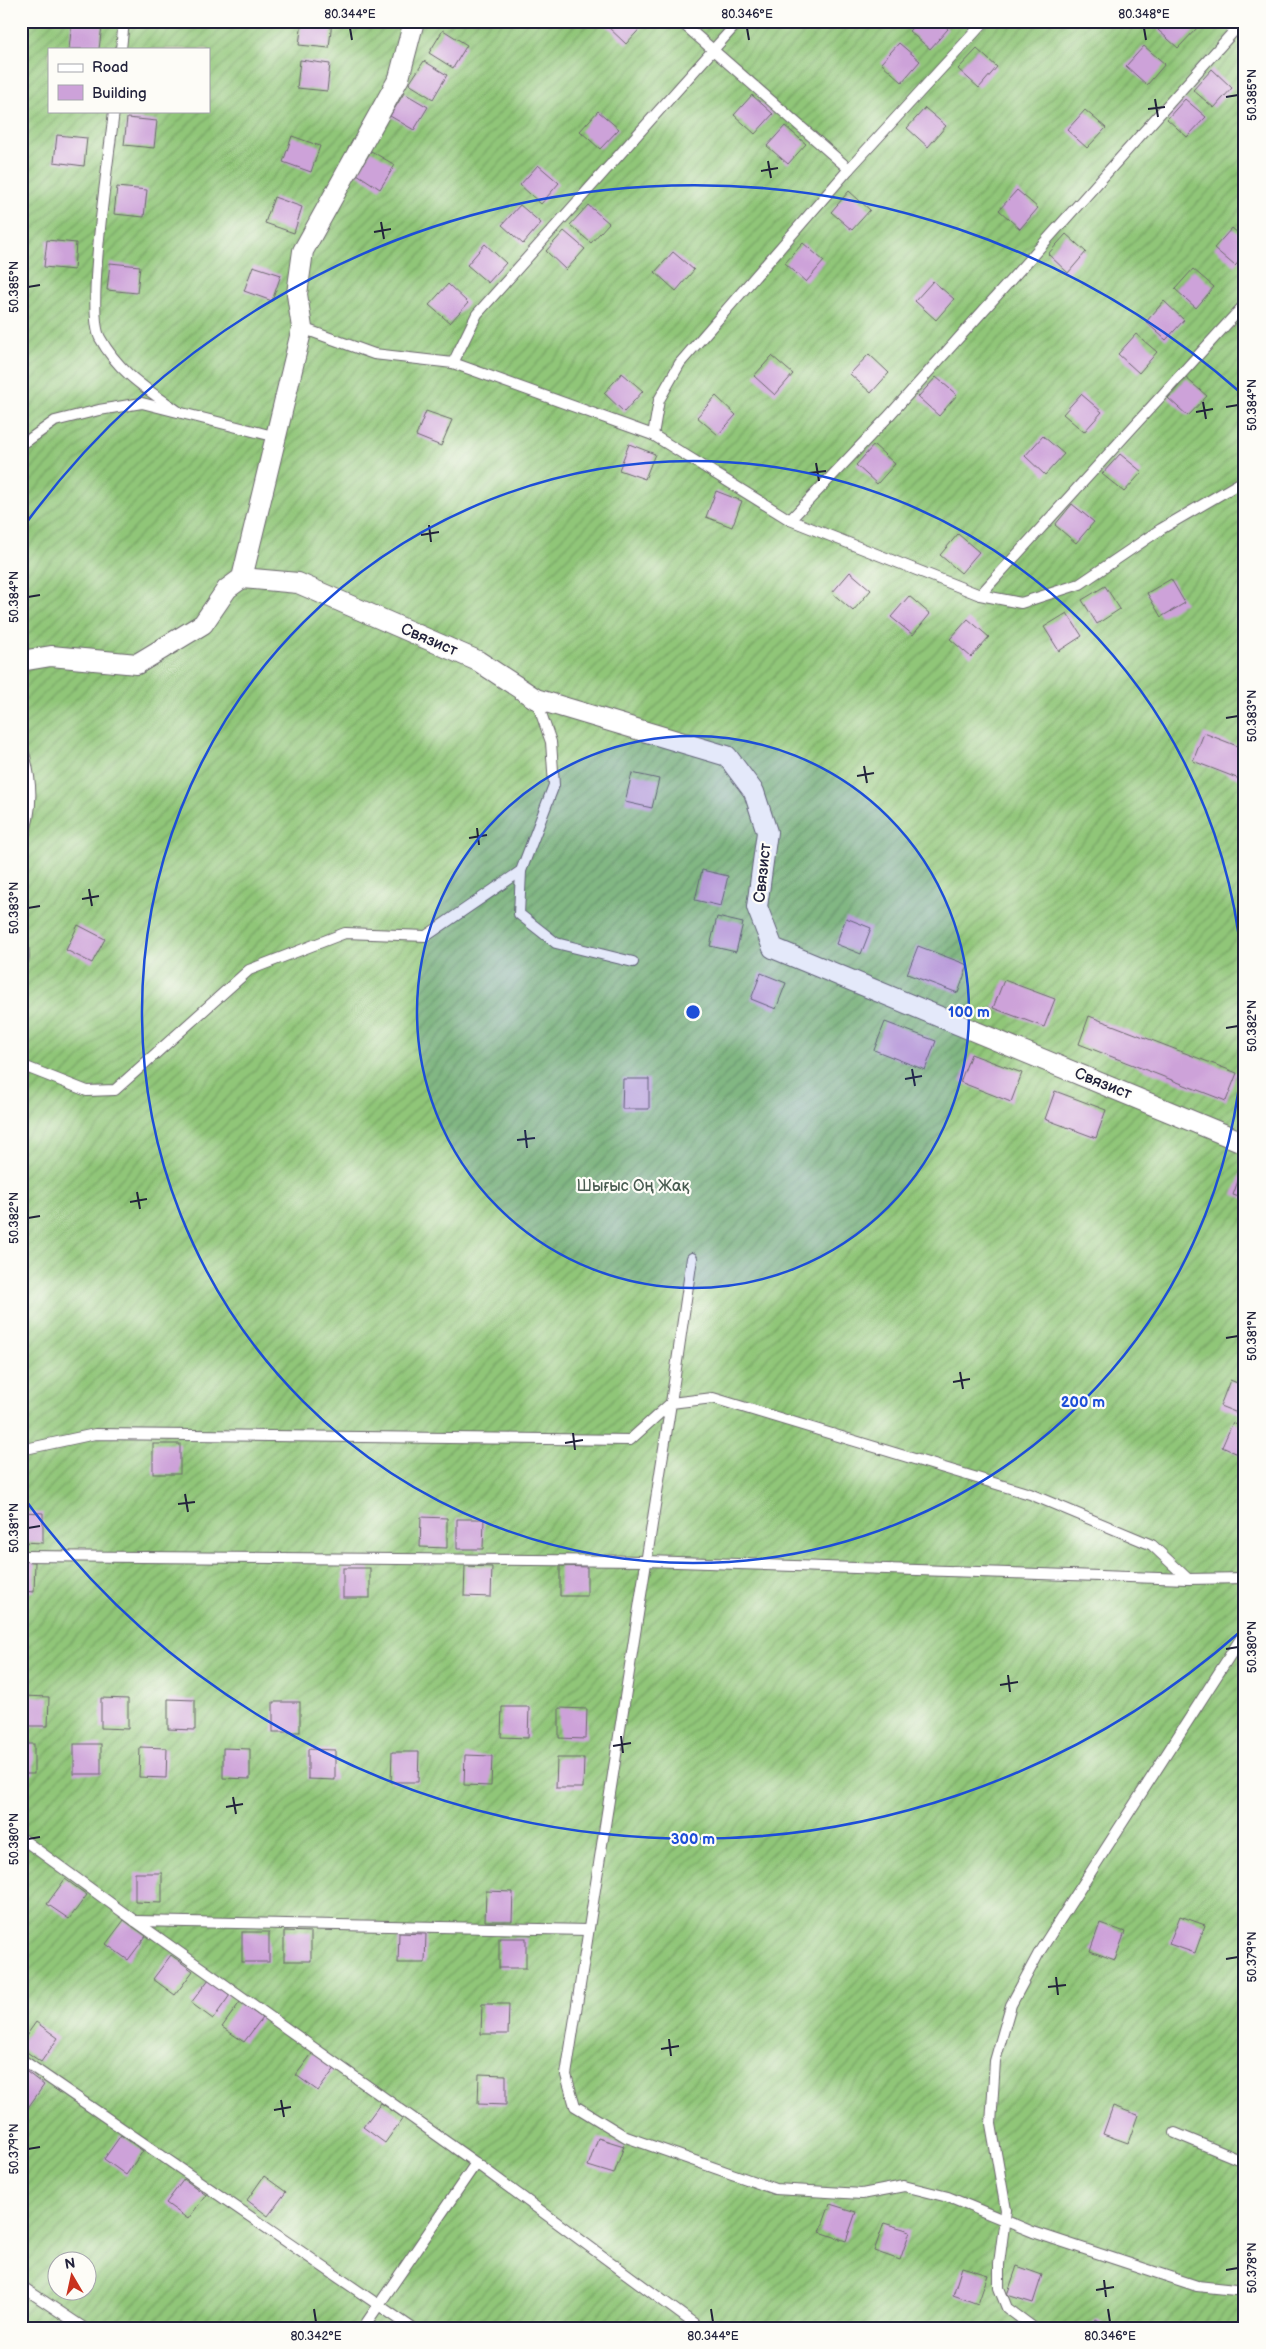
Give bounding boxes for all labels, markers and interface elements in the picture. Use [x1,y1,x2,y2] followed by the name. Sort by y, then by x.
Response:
[324,7,376,22] text: 80.344°E
[721,7,773,22] text: 80.346°E
[1118,7,1170,22] text: 80.348°E
[48,48,210,112] legend
[92,58,128,77] text: Road
[1245,69,1260,121] text: 50.385°N
[92,84,147,103] text: Building
[7,261,22,313] text: 50.385°N
[1245,379,1260,431] text: 50.384°N
[7,571,22,623] text: 50.384°N
[398,620,461,661] street label: Связист
[1245,690,1260,742] text: 50.383°N
[750,842,776,904] street label: Связист
[7,882,22,934] text: 50.383°N
[1245,1000,1260,1052] text: 50.382°N
[684,1003,702,1021] centre of rings
[948,1003,990,1022] text: 100 m
[1072,1064,1135,1104] street label: Связист
[577,1177,690,1196] park label: Шығыс Оң Жақ
[7,1192,22,1244] text: 50.382°N
[1245,1311,1260,1361] text: 50.381°N
[1061,1393,1105,1412] text: 200 m
[7,1503,22,1553] text: 50.381°N
[1245,1621,1260,1673] text: 50.380°N
[7,1813,22,1865] text: 50.380°N
[671,1830,715,1849] text: 300 m
[1245,1931,1260,1983] text: 50.379°N
[7,2123,22,2175] text: 50.379°N
[1245,2242,1260,2294] text: 50.378°N
[48,2252,98,2302] north arrow
[64,2254,77,2273] text: N
[290,2329,342,2344] text: 80.342°E
[687,2329,739,2344] text: 80.344°E
[1084,2329,1136,2344] text: 80.346°E

